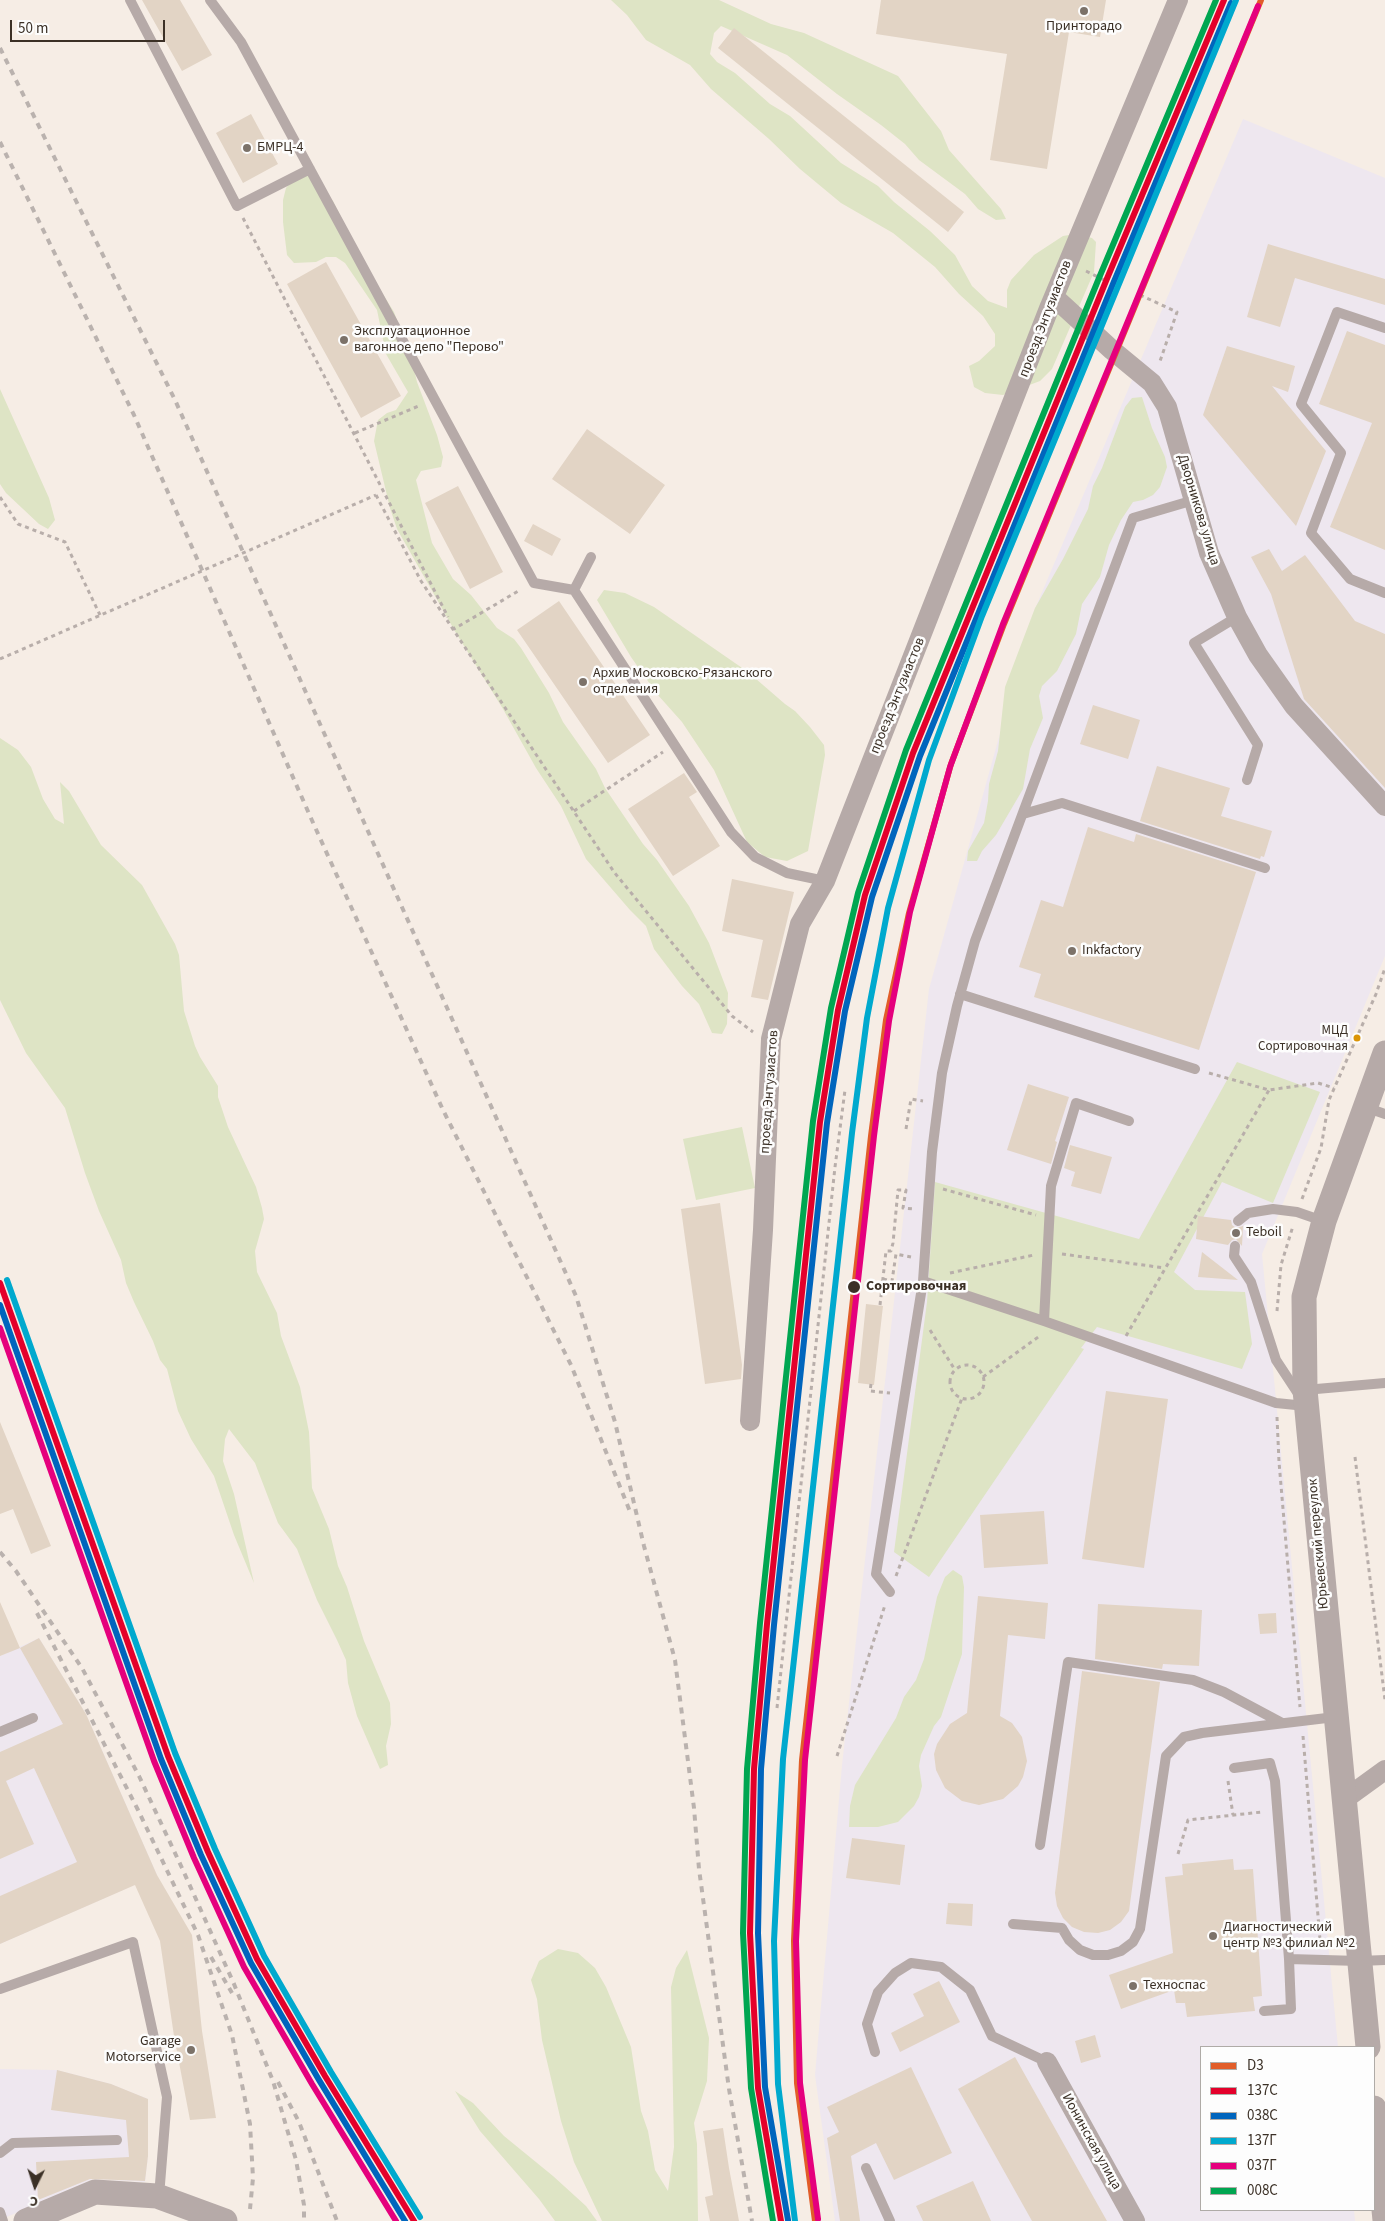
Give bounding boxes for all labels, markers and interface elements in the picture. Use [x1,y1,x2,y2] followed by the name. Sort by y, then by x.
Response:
[1078,5,1090,17] marker: Принторадо
[12,10,168,42] scale bar
[18,18,48,39] text: 50 m
[1046,19,1122,35] place label: Принторадо
[257,140,303,156] place label: БМРЦ-4
[241,142,253,154] marker: БМРЦ-4
[1016,258,1076,380] street label: проезд Энтузиастов
[354,324,504,357] place label: Эксплуатационное вагонное депо "Перово"
[338,334,350,346] marker: Эксплуатационное вагонное депо "Перово"
[1173,452,1223,568] street label: Дворникова улица
[867,635,929,757] street label: проезд Энтузиастов
[593,666,772,699] place label: Архив Московско-Рязанского отделения
[577,676,589,688] marker: Архив Московско-Рязанского отделения
[1082,943,1141,959] place label: Inkfactory
[1066,945,1078,957] marker: Inkfactory
[1258,1023,1348,1054] place label: МЦД Сортировочная
[757,1030,783,1154] street label: проезд Энтузиастов
[1352,1033,1362,1043] marker: МЦД Сортировочная
[1246,1225,1282,1241] place label: Teboil
[1230,1227,1242,1239] marker: Teboil
[846,1279,862,1295] marker: Сортировочная
[866,1279,966,1295] place label: Сортировочная
[1305,1478,1333,1610] street label: Юрьевский переулок
[1223,1920,1355,1952] place label: Диагностический центр №3 филиал №2
[1207,1930,1219,1942] marker: Диагностический центр №3 филиал №2
[1143,1978,1206,1994] place label: Техноспас
[1127,1980,1139,1992] marker: Техноспас
[106,2034,181,2066] place label: Garage Motorservice
[185,2044,197,2056] marker: Garage Motorservice
[1200,2046,1375,2211] legend
[1247,2055,1264,2076] text: D3
[1247,2080,1278,2101] text: 137С
[1058,2091,1124,2193] street label: Ионинская улица
[1247,2105,1278,2126] text: 038С
[1247,2130,1277,2151] text: 137Г
[1247,2155,1277,2176] text: 037Г
[10,2161,60,2211] north arrow
[1247,2180,1278,2201] text: 008С
[29,2191,39,2211] text: С

